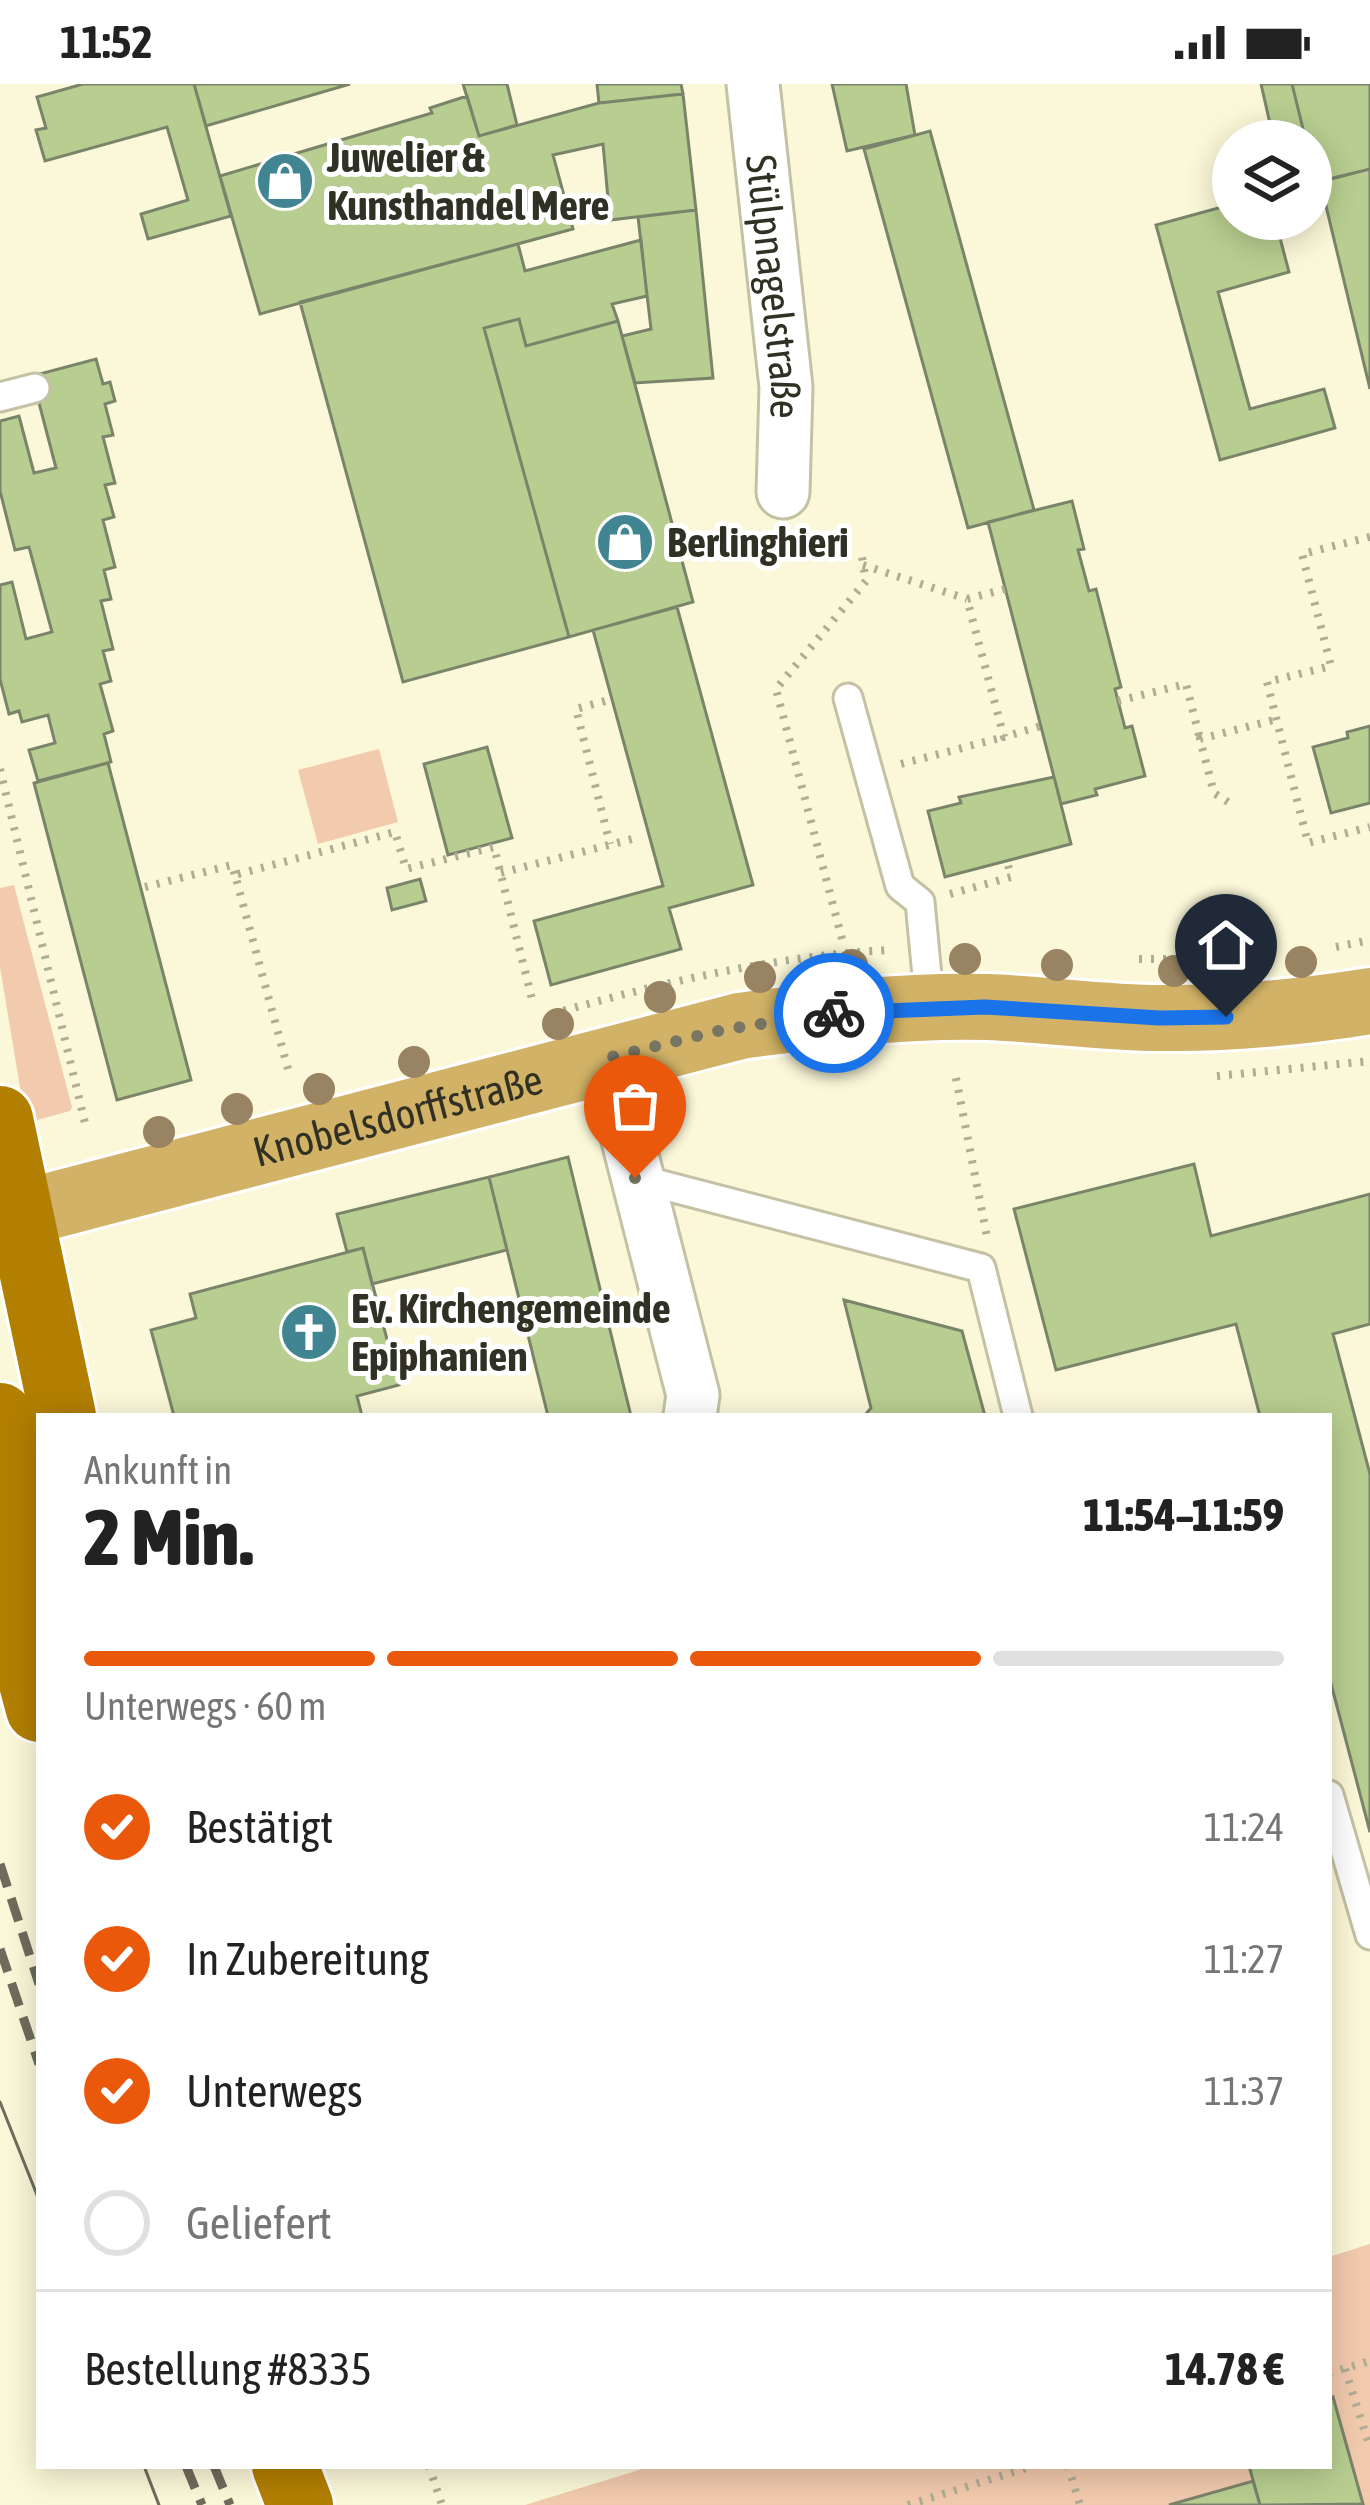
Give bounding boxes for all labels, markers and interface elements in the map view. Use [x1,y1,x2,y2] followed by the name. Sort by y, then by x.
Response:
[60,16,153,68] text: 11:52
[1212,120,1332,240] map controls
[1212,120,1332,240] button: layers
[326,133,610,229] place label: Juwelier & Kunsthandel Mere
[254,150,316,212] shop icon: Juwelier & Kunsthandel Mere
[737,152,810,420] street label: Stülpnagelstraße
[594,511,656,573] shop icon: Berlinghieri
[667,518,849,566] place label: Berlinghieri
[1175,894,1277,1017] pin
[1193,912,1259,978] icon: home
[774,953,894,1073] courier
[801,980,867,1046] icon: bike
[248,1055,547,1176] street label: Knobelsdorffstraße
[584,1055,686,1178] pin
[602,1073,668,1139] icon: bag
[351,1284,671,1380] place label: Ev. Kirchengemeinde Epiphanien
[278,1301,340,1363] church icon: Ev. Kirchengemeinde Epiphanien
[84,1448,232,1492] text: Ankunft in
[1083,1489,1284,1541] text: 11:54–11:59
[84,1492,253,1582] text: 2 Min.
[84,1684,326,1728] text: Unterwegs · 60 m
[84,1794,150,1860] icon: check
[186,1801,333,1853] text: Bestätigt
[1204,1805,1284,1849] text: 11:24
[84,1926,150,1992] icon: check
[186,1933,429,1985] text: In Zubereitung
[1204,1937,1284,1981] text: 11:27
[84,2058,150,2124] icon: check
[186,2065,363,2117] text: Unterwegs
[1204,2069,1284,2113] text: 11:37
[186,2197,332,2249] text: Geliefert
[84,2343,372,2395] text: Bestellung #8335
[1165,2343,1284,2395] text: 14.78 €

